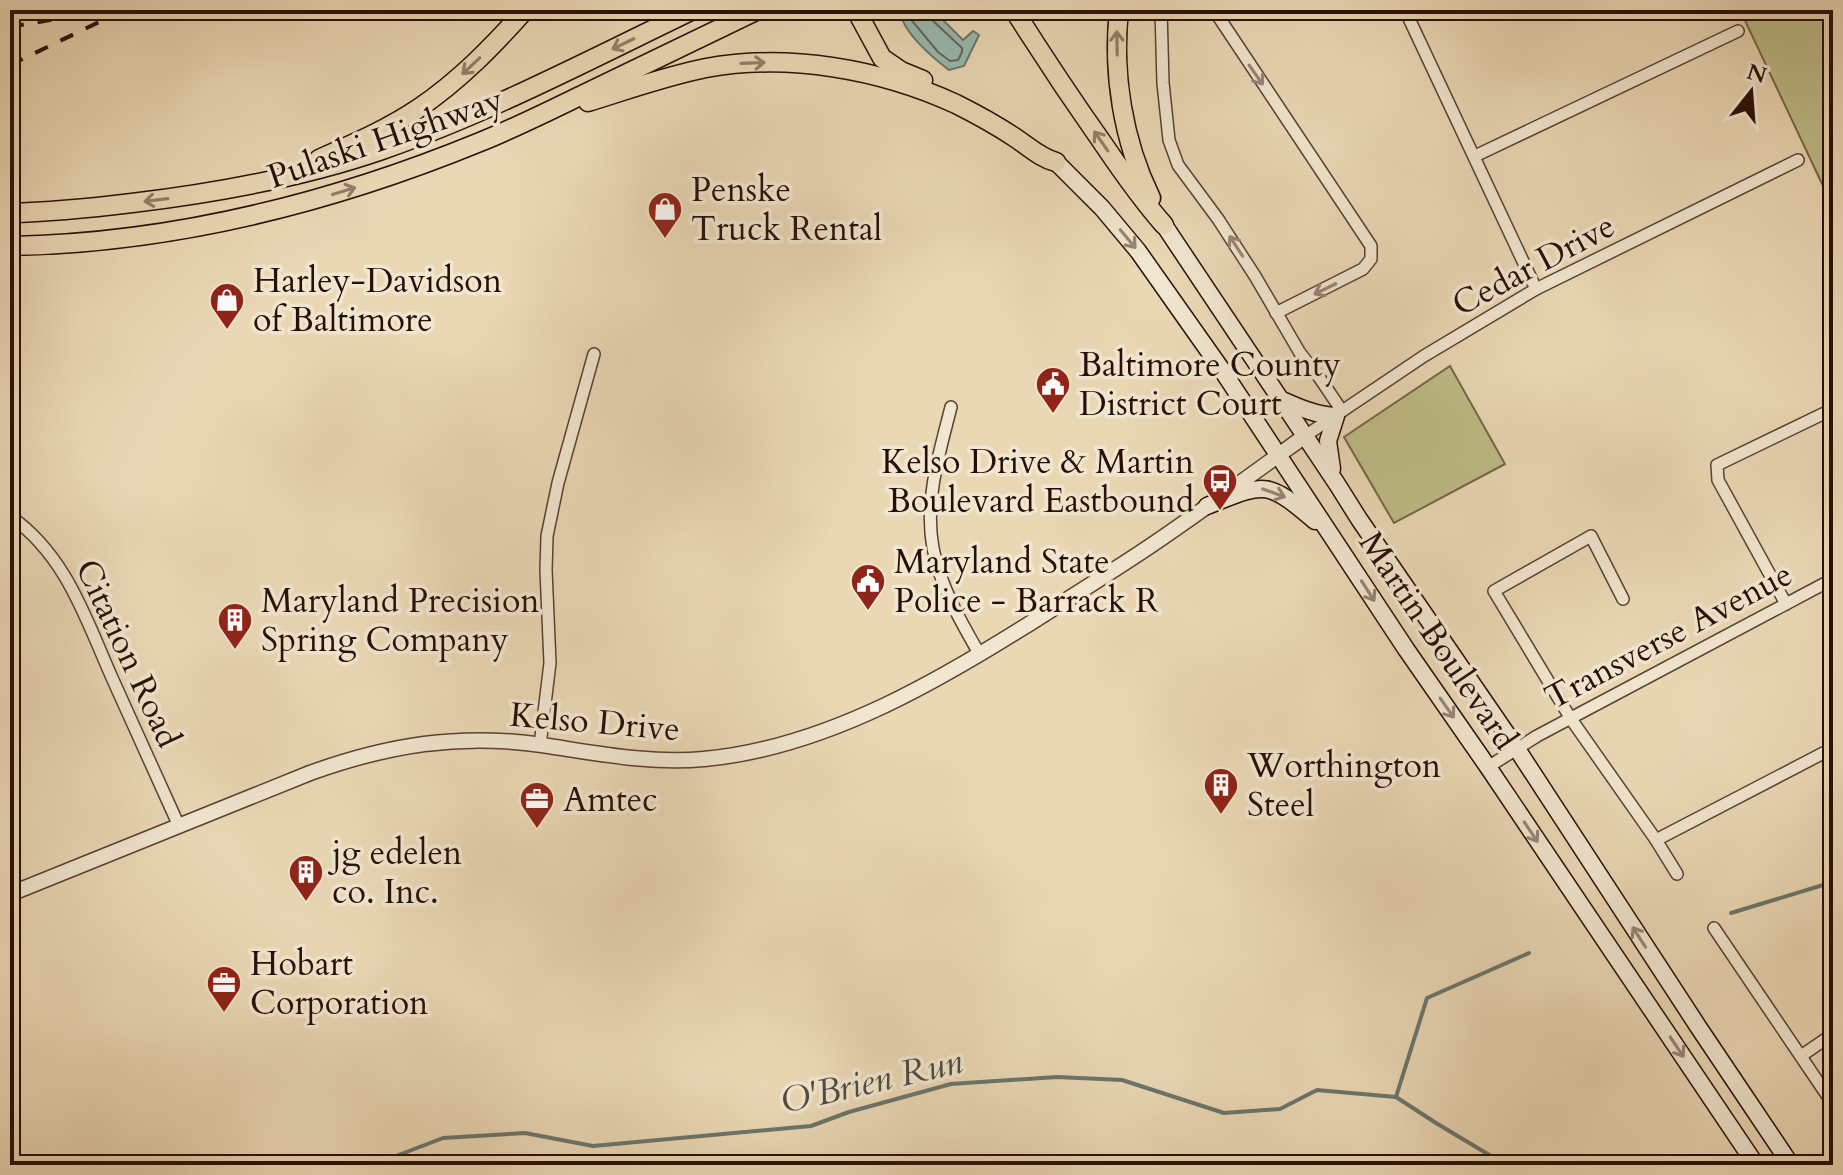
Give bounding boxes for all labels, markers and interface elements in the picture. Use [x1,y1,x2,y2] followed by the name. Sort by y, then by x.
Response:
[1110,30,1125,57] one-way arrow
[611,37,635,52] one-way arrow
[1711,52,1791,132] north arrow
[739,55,766,70] one-way arrow
[461,57,481,76] one-way arrow
[1743,57,1770,91] text: N
[1248,64,1264,86] one-way arrow
[262,76,509,200] street label: Pulaski Highway
[1093,130,1109,152] one-way arrow
[691,167,883,252] place label: Penske Truck Rental
[331,183,356,197] one-way arrow
[646,190,684,240] shop icon: Penske Truck Rental
[143,193,169,208] one-way arrow
[1444,203,1623,327] street label: Cedar Drive
[1119,229,1137,249] one-way arrow
[1228,235,1244,258] one-way arrow
[253,258,502,343] place label: Harley-Davidson of Baltimore
[208,281,246,331] shop icon: Harley-Davidson of Baltimore
[1314,281,1338,297] one-way arrow
[1079,342,1341,427] place label: Baltimore County District Court
[1034,365,1072,415] public building icon: Baltimore County District Court
[881,439,1194,524] place label: Kelso Drive & Martin Boulevard Eastbound
[1201,462,1239,512] bus stop icon: Kelso Drive & Martin Boulevard Eastbound
[1261,486,1286,501] one-way arrow
[1348,522,1528,759] street label: Martin Boulevard
[894,539,1159,624] place label: Maryland State Police - Barrack R
[1537,551,1800,721] street label: Transverse Avenue
[64,552,192,755] street label: Citation Road
[849,562,887,612] public building icon: Maryland State Police - Barrack R
[261,578,540,663] place label: Maryland Precision Spring Company
[1360,580,1377,602] one-way arrow
[216,601,254,651] building icon: Maryland Precision Spring Company
[508,692,682,752] street label: Kelso Drive
[1439,696,1455,718] one-way arrow
[1246,743,1441,828] place label: Worthington Steel
[1202,766,1240,816] building icon: Worthington Steel
[563,777,658,823] place label: Amtec
[518,780,556,830] office icon: Amtec
[1524,820,1540,843] one-way arrow
[327,830,462,915] place label: jg edelen co. Inc.
[287,853,325,903] building icon: jg edelen co. Inc.
[1631,926,1647,949] one-way arrow
[250,941,428,1026] place label: Hobart Corporation
[205,964,243,1014] office icon: Hobart Corporation
[1669,1036,1685,1058] one-way arrow
[776,1037,968,1126] water label: O'Brien Run

